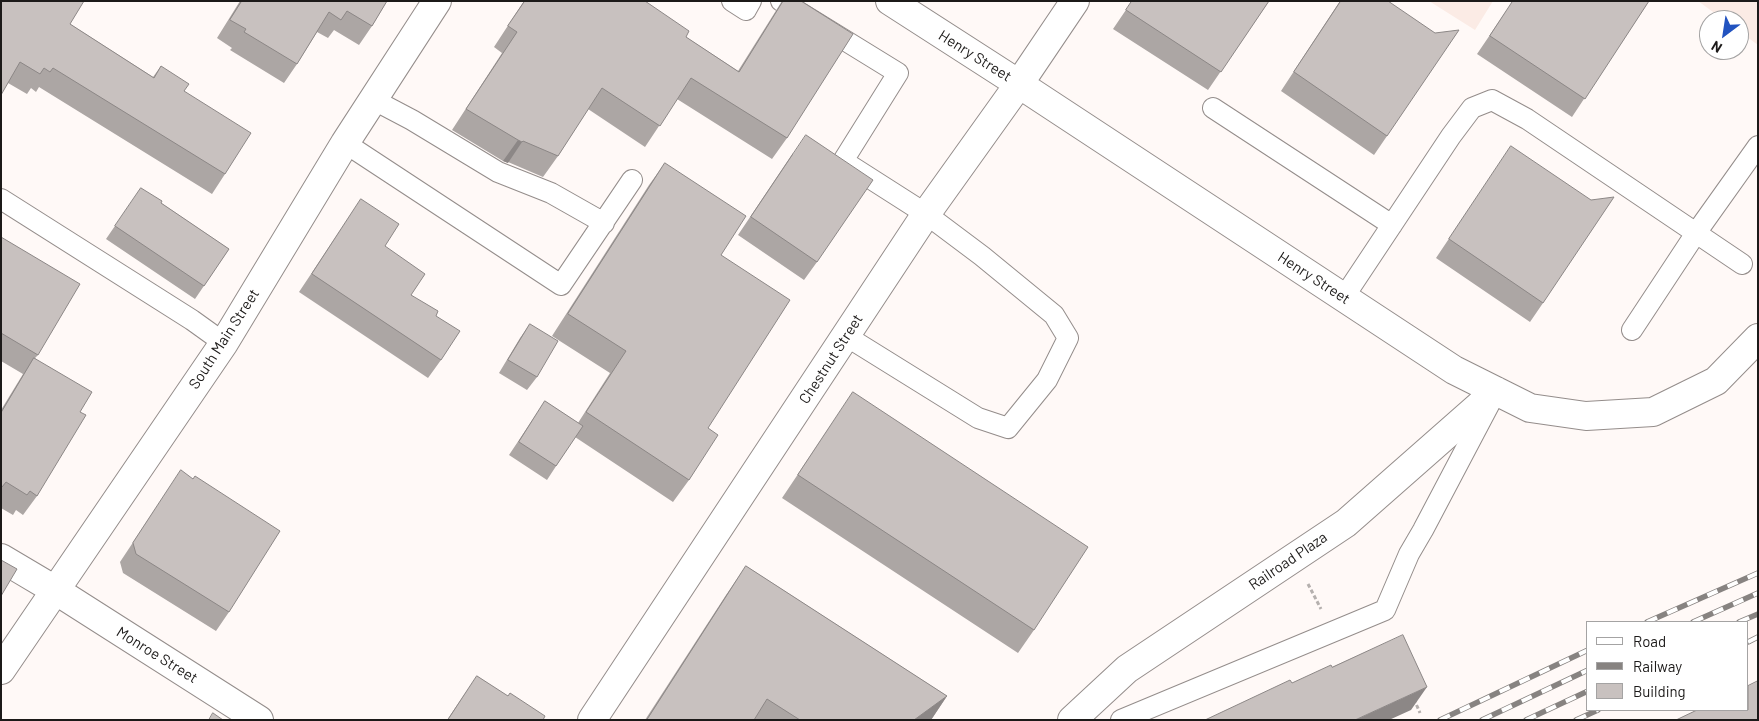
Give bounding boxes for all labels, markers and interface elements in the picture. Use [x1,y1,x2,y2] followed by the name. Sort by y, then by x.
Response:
[1699,10,1749,60] north arrow
[935,26,1015,86] street label: Henry Street
[1708,38,1725,57] text: N
[1274,248,1354,308] street label: Henry Street
[185,286,263,392] street label: South Main Street
[795,311,867,407] street label: Chestnut Street
[1245,528,1331,594] street label: Railroad Plaza
[1586,621,1749,711] legend
[113,623,201,687] street label: Monroe Street
[1633,632,1666,650] text: Road
[1633,657,1682,675] text: Railway
[1633,682,1686,700] text: Building

